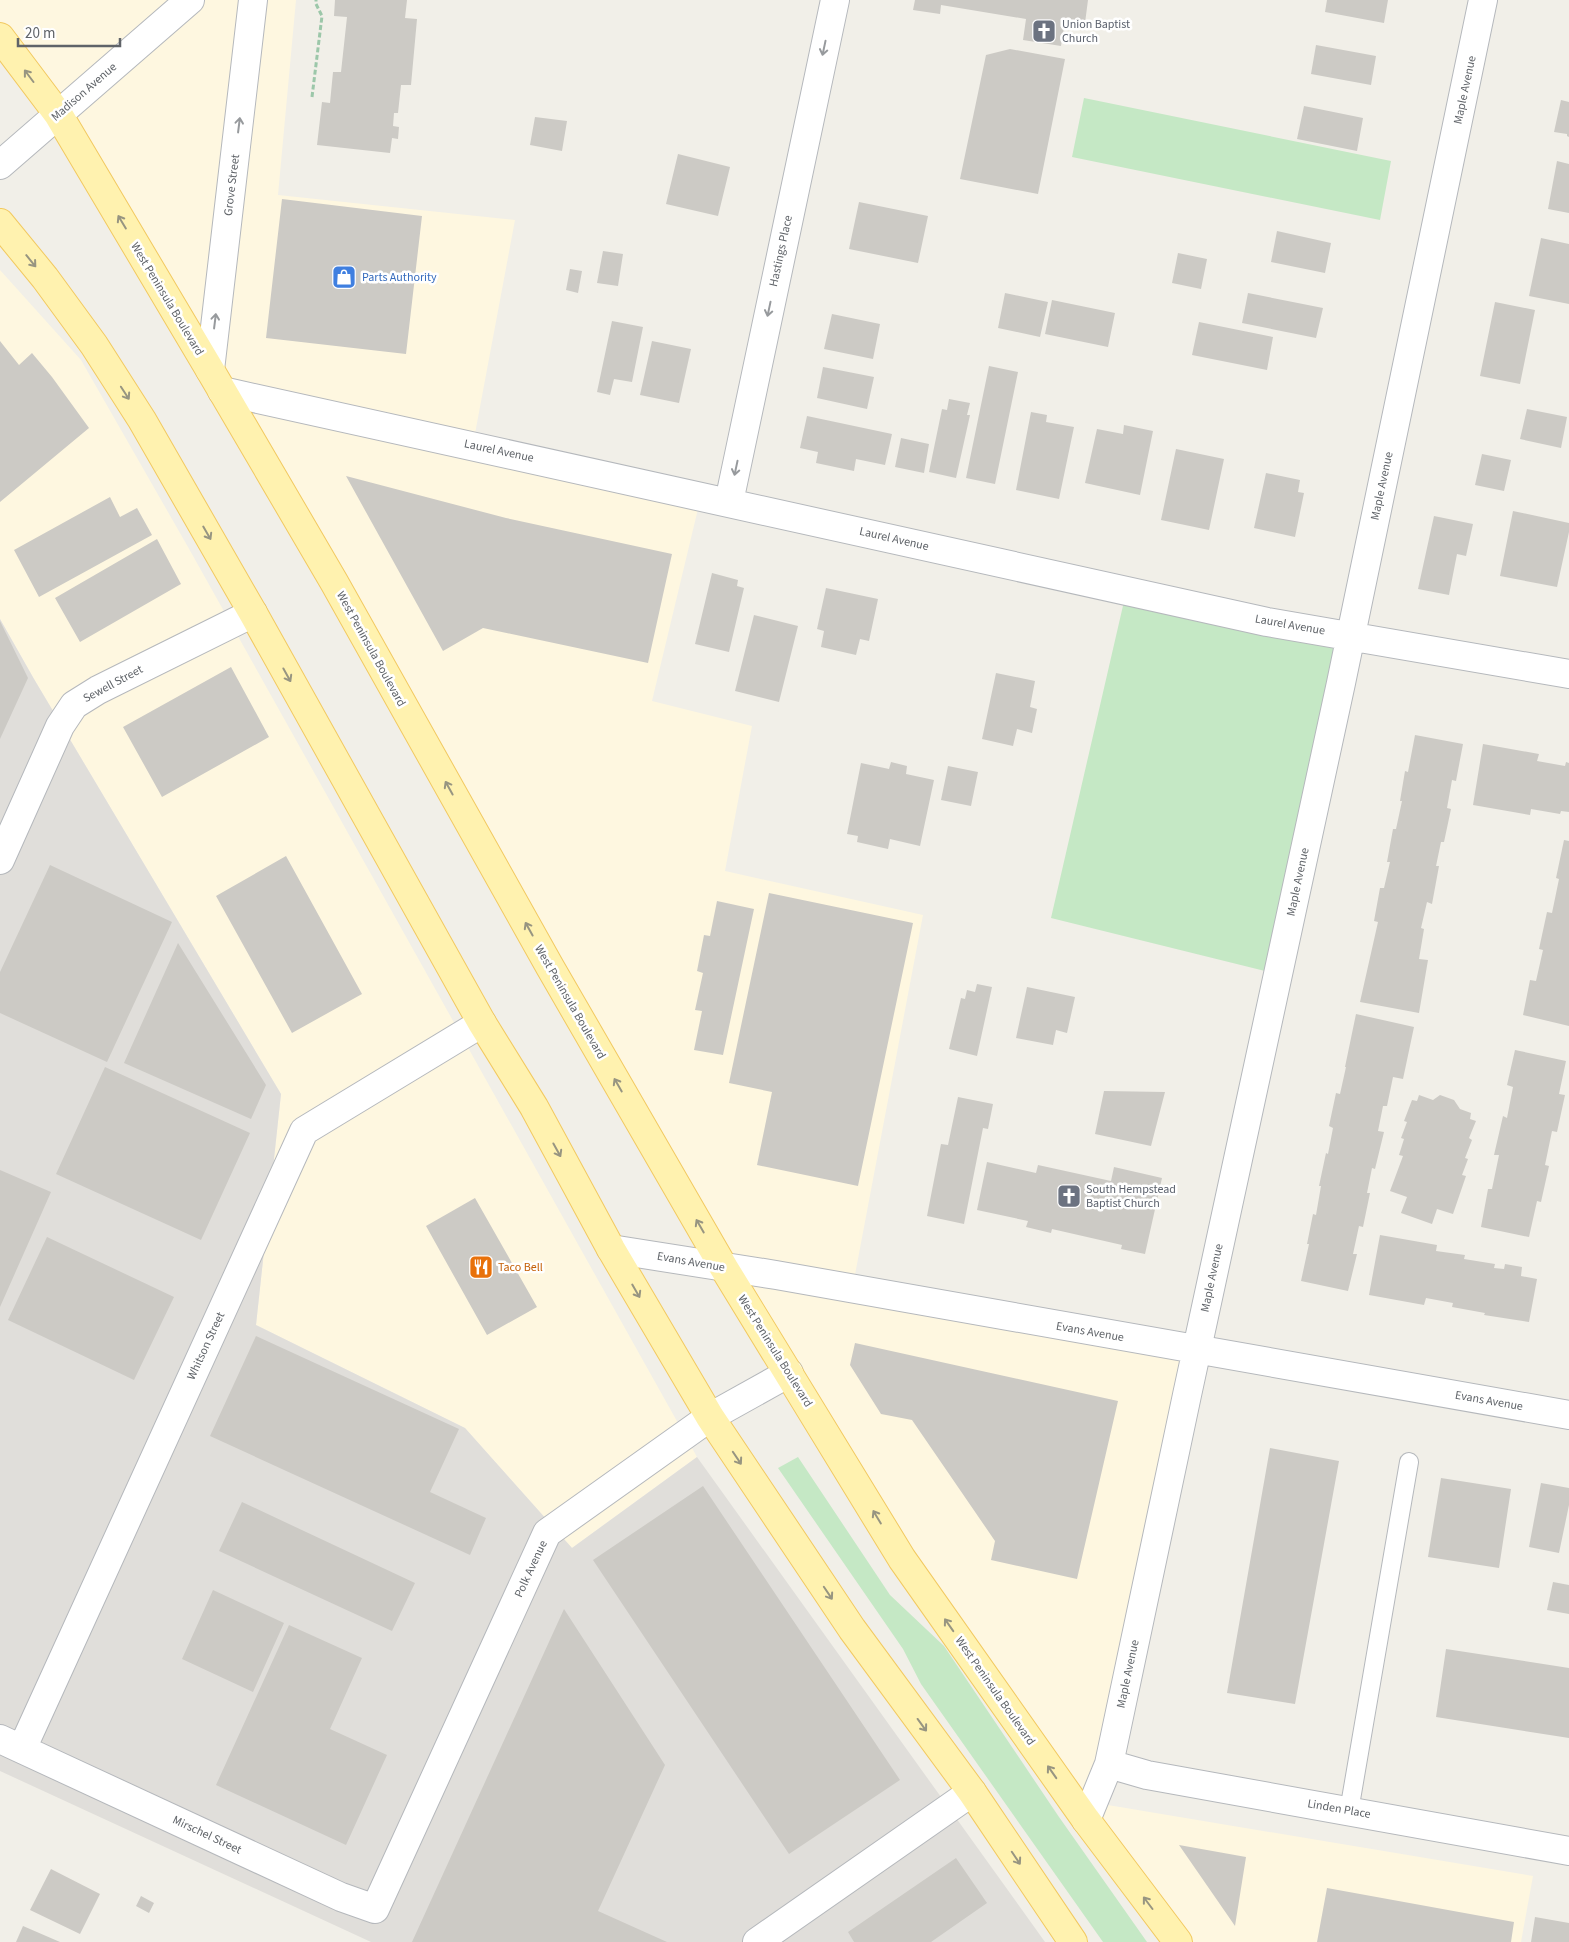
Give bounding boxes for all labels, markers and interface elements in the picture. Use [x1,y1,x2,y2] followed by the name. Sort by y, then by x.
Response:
[18,15,120,47] scale bar
[1062,16,1130,47] place label: Union Baptist Church
[1031,18,1057,44] church icon: Union Baptist Church
[25,23,55,44] text: 20 m
[819,39,829,55] one-way arrow
[1449,54,1481,126] street label: Maple Avenue
[48,59,121,125] street label: Madison Avenue
[24,69,34,83] one-way arrow
[234,117,244,133] one-way arrow
[220,153,244,217] street label: Grove Street
[765,214,797,288] street label: Hastings Place
[117,216,127,230] one-way arrow
[126,239,208,359] street label: West Peninsula Boulevard
[25,254,36,267] one-way arrow
[331,264,357,290] shop icon: Parts Authority
[362,269,437,286] place label: Parts Authority
[764,301,773,317] one-way arrow
[210,313,220,329] one-way arrow
[120,386,130,400] one-way arrow
[463,435,535,467] street label: Laurel Avenue
[1366,450,1398,522] street label: Maple Avenue
[730,460,740,476] one-way arrow
[858,523,930,555] street label: Laurel Avenue
[203,526,213,540] one-way arrow
[332,588,410,710] street label: West Peninsula Boulevard
[1254,610,1326,640] street label: Laurel Avenue
[80,661,146,707] street label: Sewell Street
[283,667,293,681] one-way arrow
[444,780,454,795] one-way arrow
[1282,846,1314,918] street label: Maple Avenue
[523,923,533,937] one-way arrow
[530,942,610,1062] street label: West Peninsula Boulevard
[613,1079,623,1093] one-way arrow
[552,1142,562,1157] one-way arrow
[1086,1181,1176,1212] place label: South Hempstead Baptist Church
[1056,1183,1082,1209] church icon: South Hempstead Baptist Church
[695,1219,704,1234] one-way arrow
[1196,1242,1228,1314] street label: Maple Avenue
[656,1248,726,1276] street label: Evans Avenue
[468,1254,494,1280] restaurant icon: Taco Bell
[498,1259,543,1276] place label: Taco Bell
[632,1283,642,1297] one-way arrow
[733,1292,817,1410] street label: West Peninsula Boulevard
[183,1309,229,1383] street label: Whitson Street
[1055,1318,1125,1346] street label: Evans Avenue
[1454,1387,1524,1415] street label: Evans Avenue
[732,1450,742,1464] one-way arrow
[871,1511,881,1525] one-way arrow
[510,1538,552,1600] street label: Polk Avenue
[823,1585,833,1599] one-way arrow
[944,1618,954,1632] one-way arrow
[951,1633,1039,1749] street label: West Peninsula Boulevard
[1112,1638,1144,1710] street label: Maple Avenue
[917,1718,928,1731] one-way arrow
[1047,1766,1058,1779] one-way arrow
[1306,1795,1372,1823] street label: Linden Place
[170,1812,244,1858] street label: Mirschel Street
[1011,1850,1021,1864] one-way arrow
[1143,1897,1154,1910] one-way arrow

